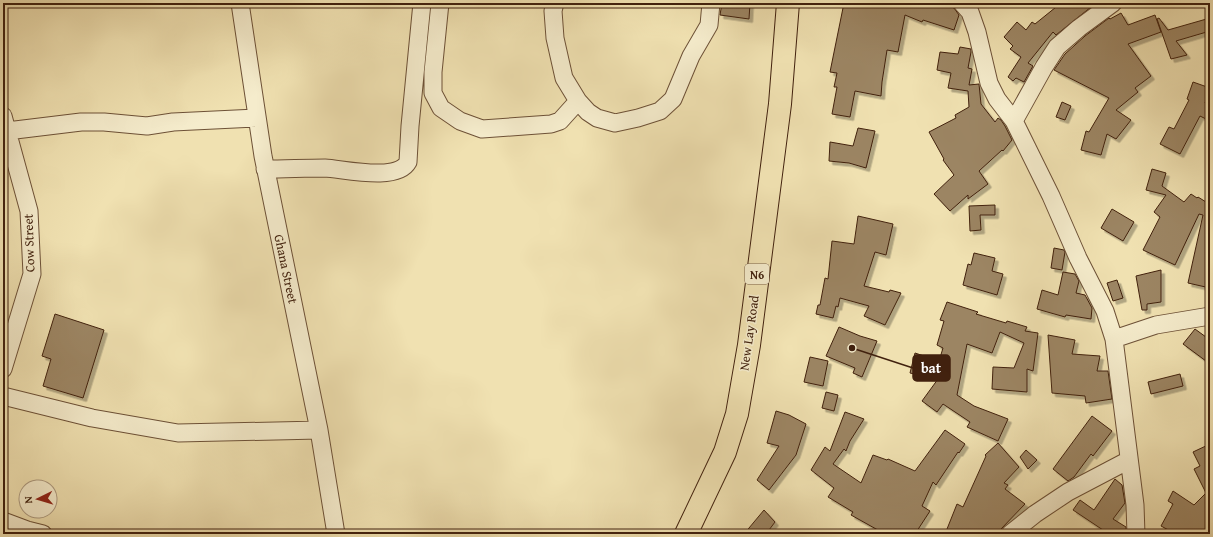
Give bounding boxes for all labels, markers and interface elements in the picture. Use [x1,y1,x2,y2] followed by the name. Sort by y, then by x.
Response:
[18,213,40,273] street label: Cow Street
[269,233,303,306] street label: Ghana Street
[745,264,769,284] road number: N6
[734,294,764,372] street label: New Lay Road
[913,355,950,381] callout: bat
[921,358,942,378] text: bat
[18,479,58,519] north arrow
[20,495,36,504] text: N

